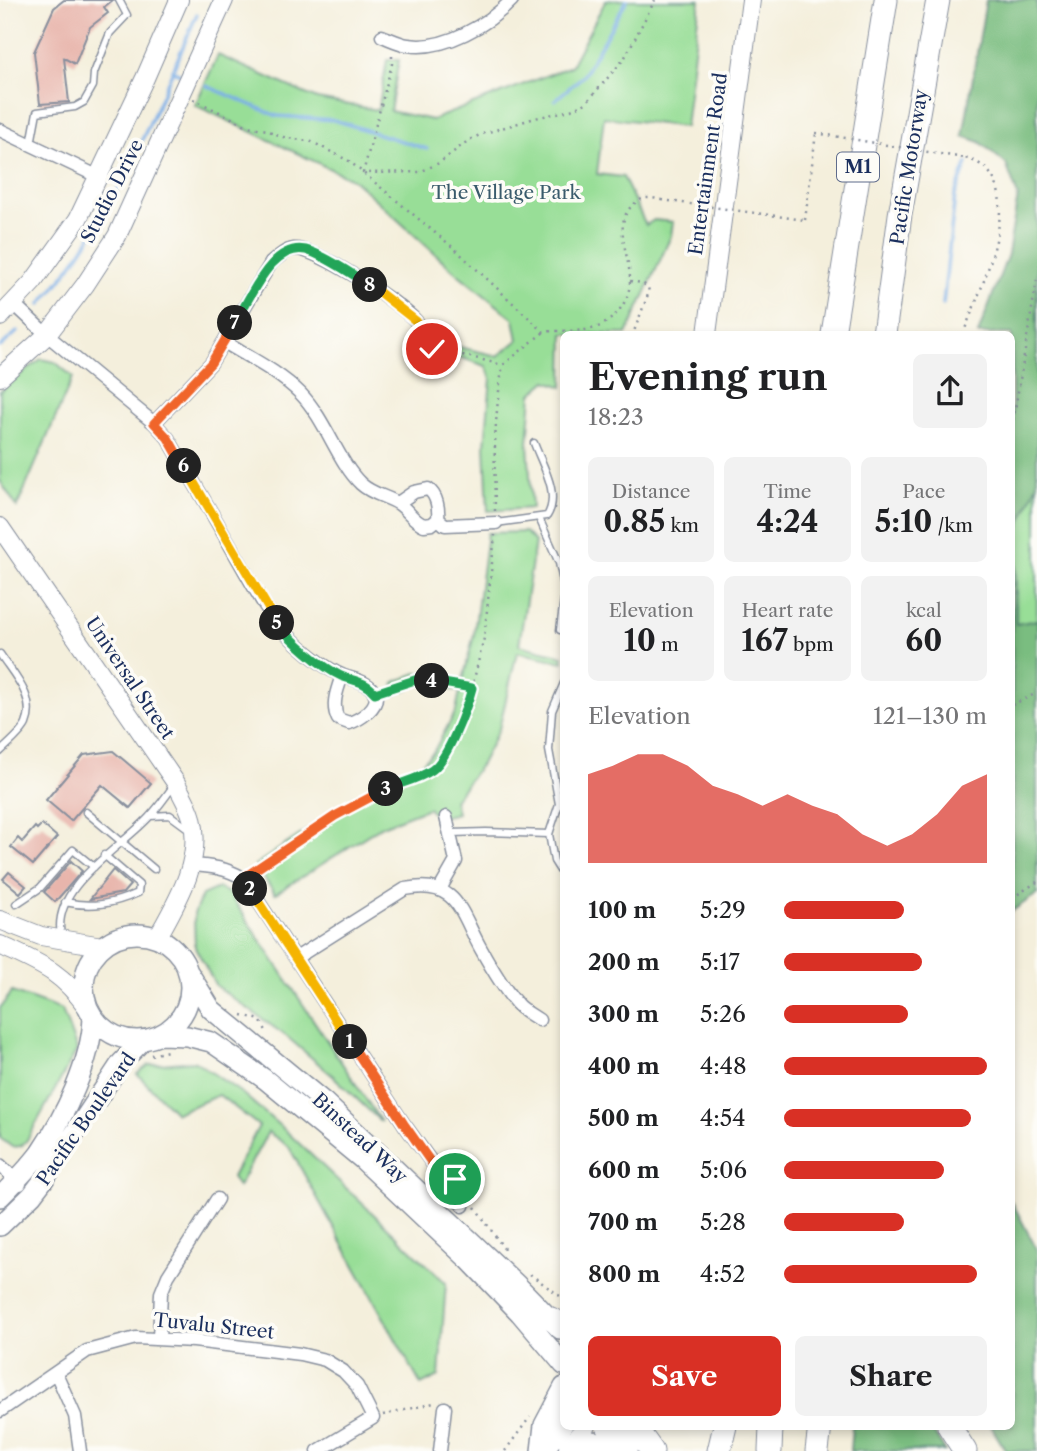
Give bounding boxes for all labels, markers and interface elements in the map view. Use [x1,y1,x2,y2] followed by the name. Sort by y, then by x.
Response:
[684,71,732,257] street label: Entertainment Road
[885,87,933,246] street label: Pacific Motorway
[76,135,148,247] street label: Studio Drive
[837,152,879,182] road number: M1
[432,181,581,204] park label: The Village Park
[352,268,388,302] pin: 8
[364,273,375,296] text: 8
[218,306,252,340] pin: 7
[230,311,239,334] text: 7
[402,319,462,379] pin
[413,330,451,368] icon: check
[588,353,828,400] text: Evening run
[913,354,987,428] button: share
[588,403,644,431] text: 18:23
[166,448,202,484] pin: 6
[178,454,189,477] text: 6
[612,480,690,503] text: Distance
[763,480,812,503] text: Time
[902,480,945,503] text: Pace
[603,503,665,540] text: 0.85
[756,503,819,540] text: 4:24
[875,503,932,540] text: 5:10
[665,514,699,537] text: km
[932,514,973,537] text: /km
[609,599,694,622] text: Elevation
[742,599,833,622] text: Heart rate
[906,599,942,622] text: kcal
[260,606,294,640] pin: 5
[271,611,282,634] text: 5
[81,612,180,744] street label: Universal Street
[624,622,656,659] text: 10
[741,622,788,659] text: 167
[905,622,942,659] text: 60
[656,633,679,656] text: m
[788,633,834,656] text: bpm
[414,664,450,698] pin: 4
[426,669,437,692] text: 4
[588,702,691,730] text: Elevation
[873,702,987,730] text: 121–130 m
[368,772,404,806] pin: 3
[380,777,391,800] text: 3
[232,872,268,906] pin: 2
[244,877,255,900] text: 2
[588,896,656,924] text: 100 m
[700,896,746,924] text: 5:29
[588,948,660,976] text: 200 m
[700,948,740,976] text: 5:17
[588,1000,659,1028] text: 300 m
[700,1000,746,1028] text: 5:26
[332,1024,368,1060] pin: 1
[345,1030,354,1053] text: 1
[32,1048,141,1190] street label: Pacific Boulevard
[588,1052,660,1080] text: 400 m
[700,1052,747,1080] text: 4:48
[308,1088,413,1188] street label: Binstead Way
[588,1104,659,1132] text: 500 m
[700,1104,746,1132] text: 4:54
[425,1149,485,1209] pin
[588,1156,660,1184] text: 600 m
[700,1156,747,1184] text: 5:06
[436,1160,474,1198] icon: arrive
[588,1208,658,1236] text: 700 m
[700,1208,746,1236] text: 5:28
[588,1260,660,1288] text: 800 m
[700,1260,745,1288] text: 4:52
[153,1308,276,1344] street label: Tuvalu Street
[588,1336,781,1416] button: Save
[795,1336,987,1416] button: Share

